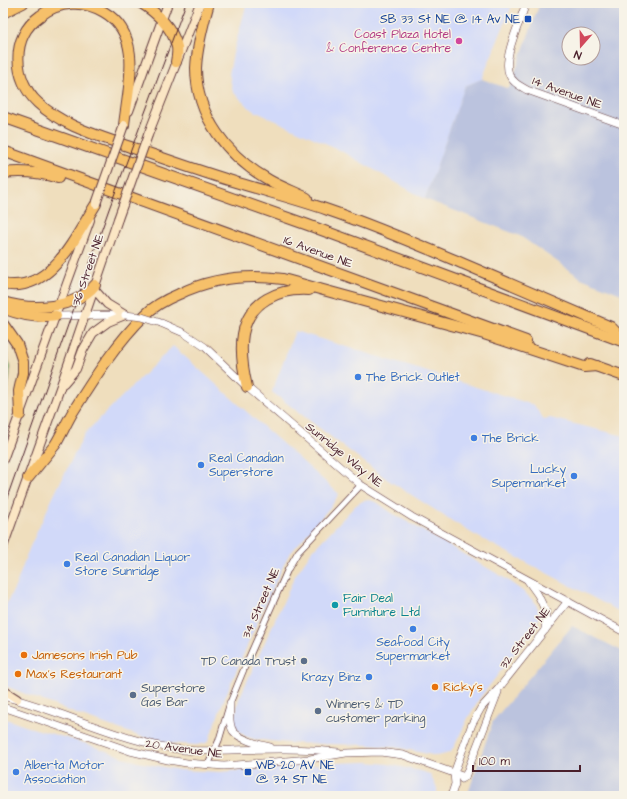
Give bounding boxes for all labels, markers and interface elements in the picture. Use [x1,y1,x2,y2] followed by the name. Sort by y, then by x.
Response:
[380,11,520,28] place label: SB 33 St NE @ 14 Av NE
[523,14,533,24] marker: SB 33 St NE @ 14 Av NE
[326,26,452,57] place label: Coast Plaza Hotel & Conference Centre
[561,26,601,66] north arrow
[454,36,464,46] marker: Coast Plaza Hotel & Conference Centre
[572,47,584,63] text: N
[530,73,604,113] street label: 14 Avenue NE
[68,232,108,308] street label: 36 Street NE
[281,232,355,272] street label: 16 Avenue NE
[366,369,460,386] place label: The Brick Outlet
[353,372,363,382] marker: The Brick Outlet
[301,418,386,492] street label: Sunridge Way NE
[482,430,539,447] place label: The Brick
[469,433,479,443] marker: The Brick
[209,450,284,481] place label: Real Canadian Superstore
[196,460,206,470] marker: Real Canadian Superstore
[492,461,566,492] place label: Lucky Supermarket
[569,471,579,481] marker: Lucky Supermarket
[75,549,191,581] place label: Real Canadian Liquor Store Sunridge
[62,559,72,569] marker: Real Canadian Liquor Store Sunridge
[238,565,284,641] street label: 34 Street NE
[343,590,420,621] place label: Fair Deal Furniture Ltd
[330,600,340,610] marker: Fair Deal Furniture Ltd
[495,604,555,672] street label: 32 Street NE
[408,624,418,634] marker: Seafood City Supermarket
[376,634,450,665] place label: Seafood City Supermarket
[32,647,138,664] place label: Jamesons Irish Pub
[19,650,29,660] marker: Jamesons Irish Pub
[201,653,296,670] place label: TD Canada Trust
[299,656,309,666] marker: TD Canada Trust
[26,666,122,683] place label: Max's Restaurant
[13,669,23,679] marker: Max's Restaurant
[301,669,361,687] place label: Krazy Binz
[364,672,374,682] marker: Krazy Binz
[443,679,483,697] place label: Ricky's
[141,680,206,711] place label: Superstore Gas Bar
[430,682,440,692] marker: Ricky's
[128,690,138,700] marker: Superstore Gas Bar
[326,696,425,728] place label: Winners & TD customer parking
[313,706,323,716] marker: Winners & TD customer parking
[144,735,224,763] street label: 20 Avenue NE
[473,747,580,773] scale bar
[479,753,510,770] text: 100 m
[24,757,104,788] place label: Alberta Motor Association
[256,757,335,788] place label: WB 20 AV NE @ 34 ST NE
[11,767,21,777] marker: Alberta Motor Association
[243,767,253,777] marker: WB 20 AV NE @ 34 ST NE

